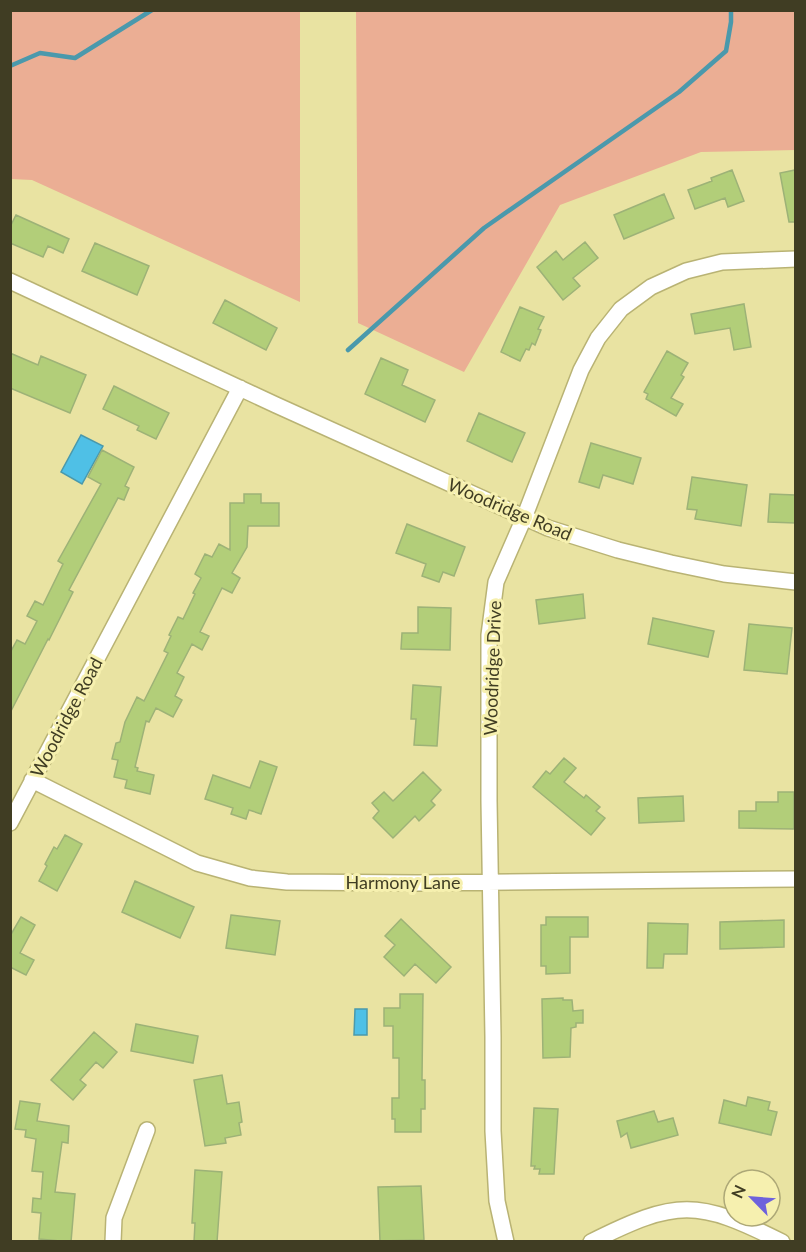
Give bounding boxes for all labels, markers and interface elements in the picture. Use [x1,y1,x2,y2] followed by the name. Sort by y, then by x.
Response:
[445,473,575,545] street label: Woodridge Road
[479,600,505,736] street label: Woodridge Drive
[25,653,107,781] street label: Woodridge Road
[346,871,461,893] street label: Harmony Lane
[722,1168,782,1228] north arrow
[727,1182,749,1201] text: N

